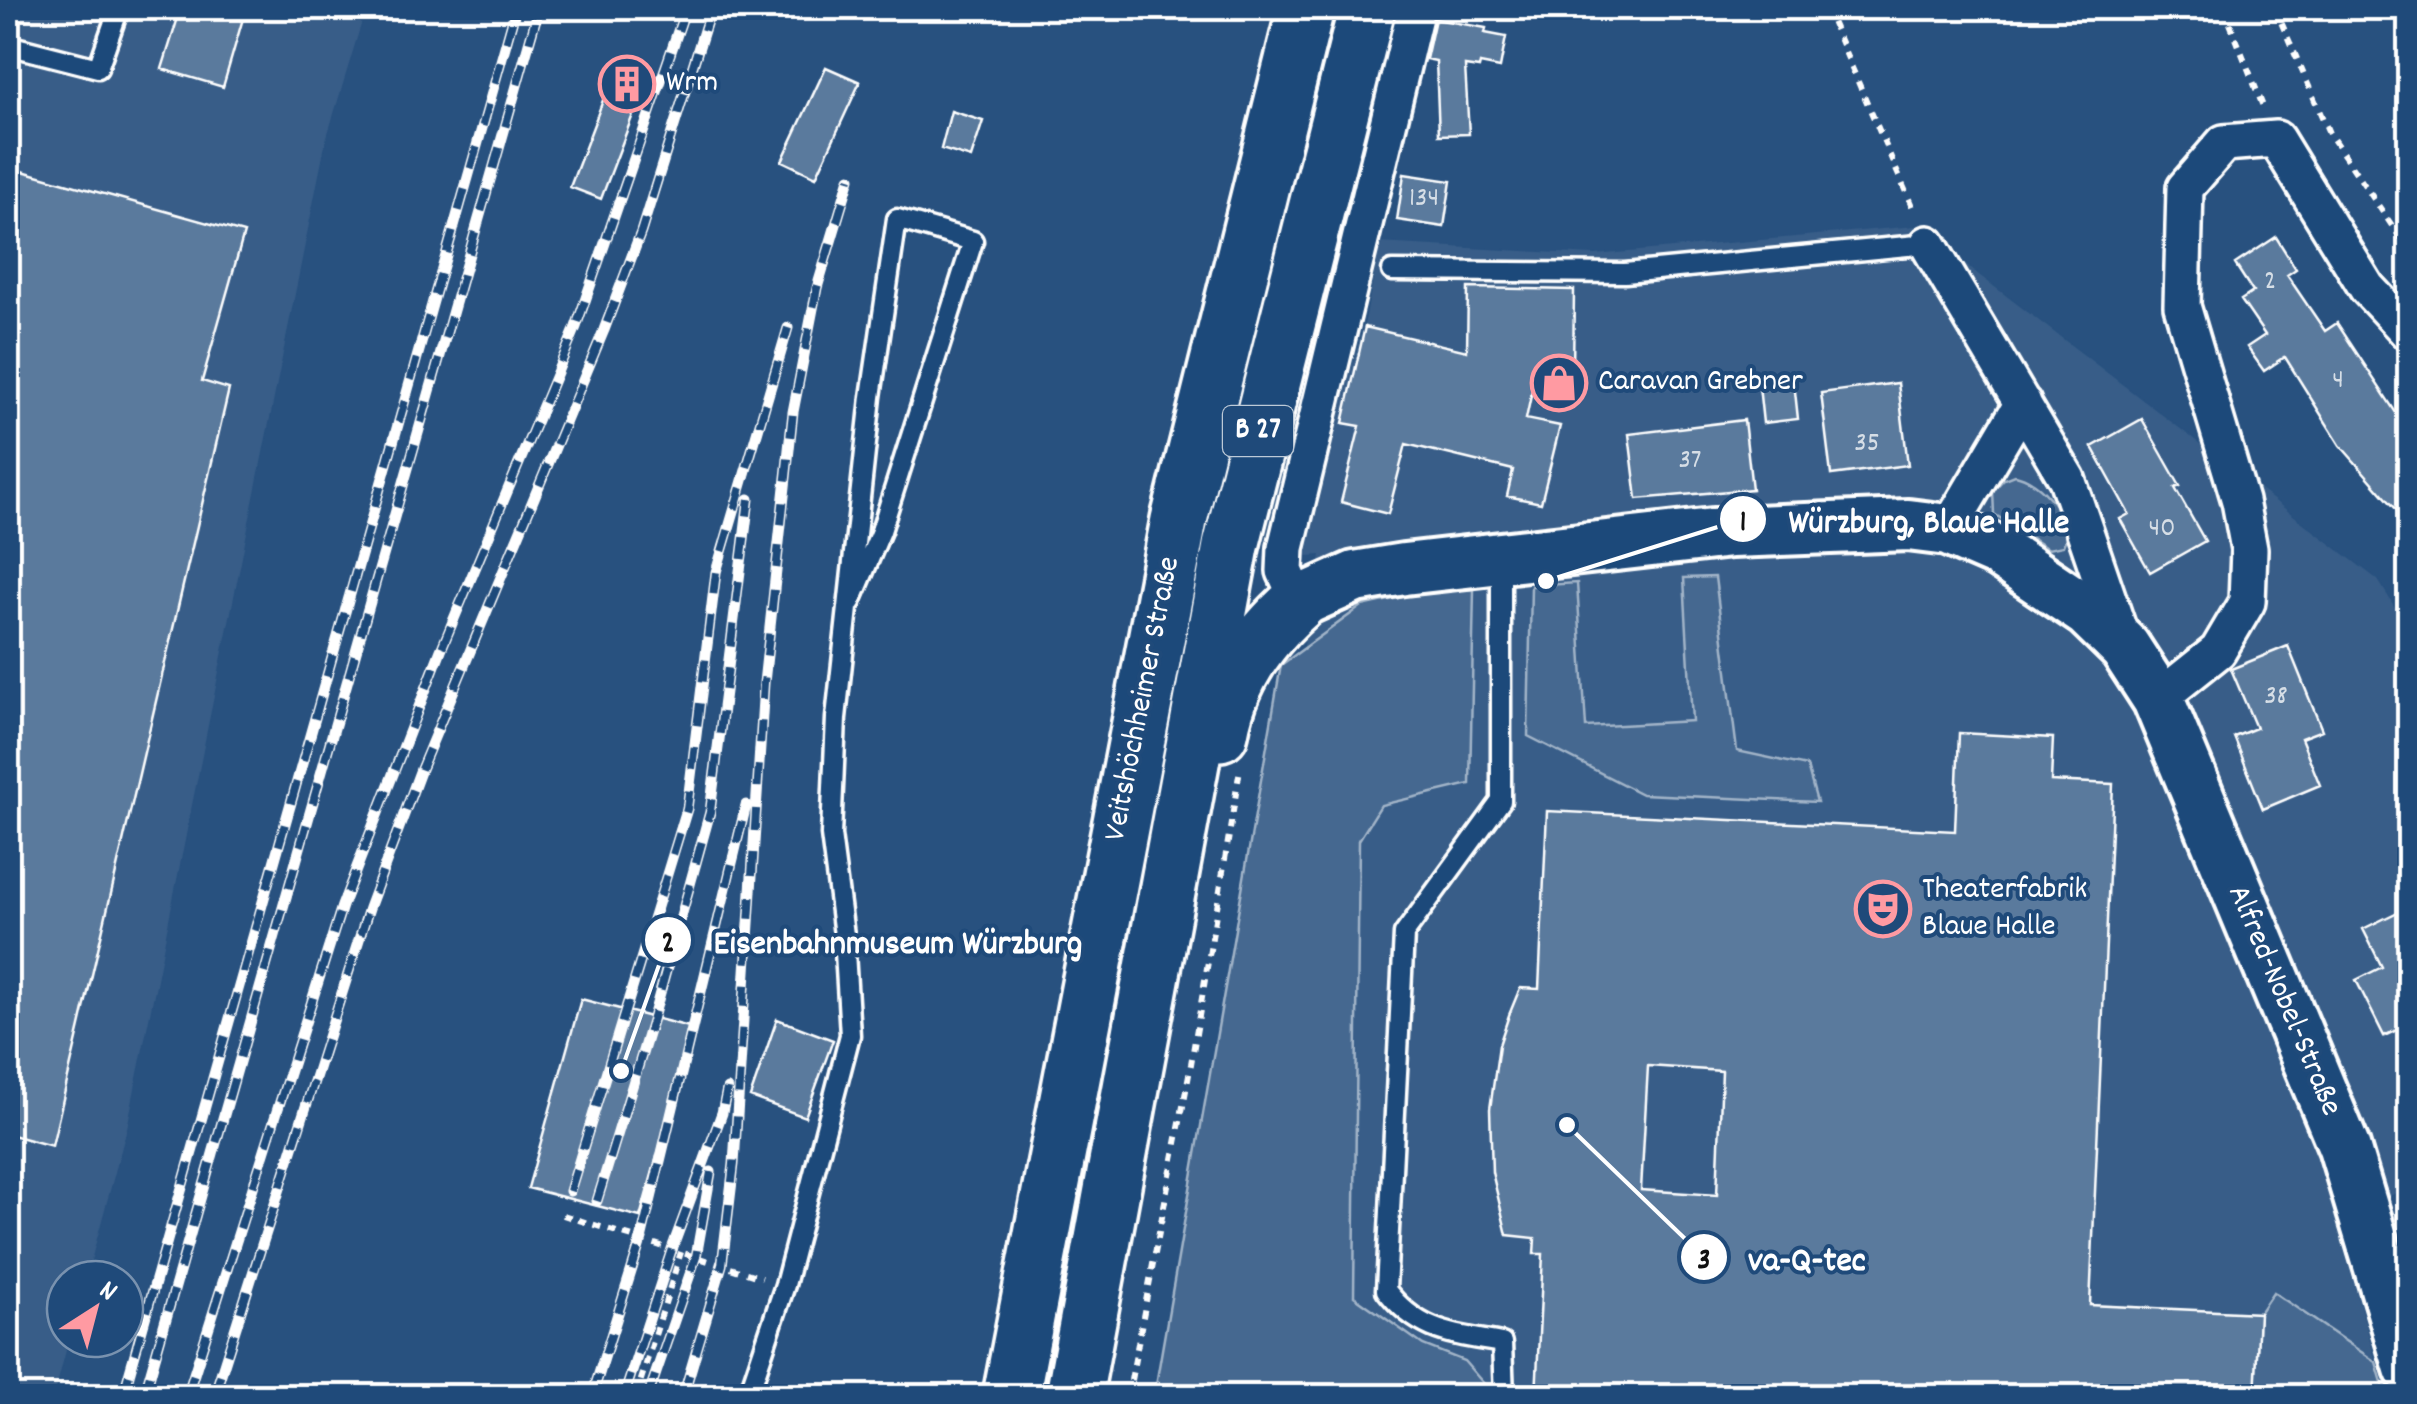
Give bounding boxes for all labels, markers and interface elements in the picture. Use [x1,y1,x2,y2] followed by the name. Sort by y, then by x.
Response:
[597,54,657,114] building icon: Wrm
[666,61,718,107] place label: Wrm
[1409,180,1439,220] house number: 134
[2264,263,2276,303] house number: 2
[1529,353,1589,413] shop icon: Caravan Grebner
[1598,360,1803,406] place label: Caravan Grebner
[2332,362,2344,402] house number: 4
[1223,406,1293,456] road number: B 27
[1854,425,1880,465] house number: 35
[1678,442,1702,482] house number: 37
[1718,487,2089,552] callout: Würzburg, Blaue Halle
[1789,500,2069,550] text: Würzburg, Blaue Halle
[1740,503,1746,546] text: 1
[2149,510,2175,550] house number: 40
[1094,553,1194,845] street label: Veitshöchheimer Straße
[2264,678,2288,718] house number: 38
[1922,868,2087,951] place label: Theaterfabrik Blaue Halle
[2214,878,2352,1124] street label: Alfred-Nobel-Straße
[1853,879,1913,939] theatre icon: Theaterfabrik Blaue Halle
[643,908,1102,973] callout: Eisenbahnmuseum Würzburg
[714,921,1082,971] text: Eisenbahnmuseum Würzburg
[661,924,675,967] text: 2
[1679,1225,1886,1290] callout: va-Q-tec
[1748,1238,1866,1288] text: va-Q-tec
[1697,1241,1711,1284] text: 3
[45,1259,145,1359] north arrow
[89,1273,124,1313] text: N

